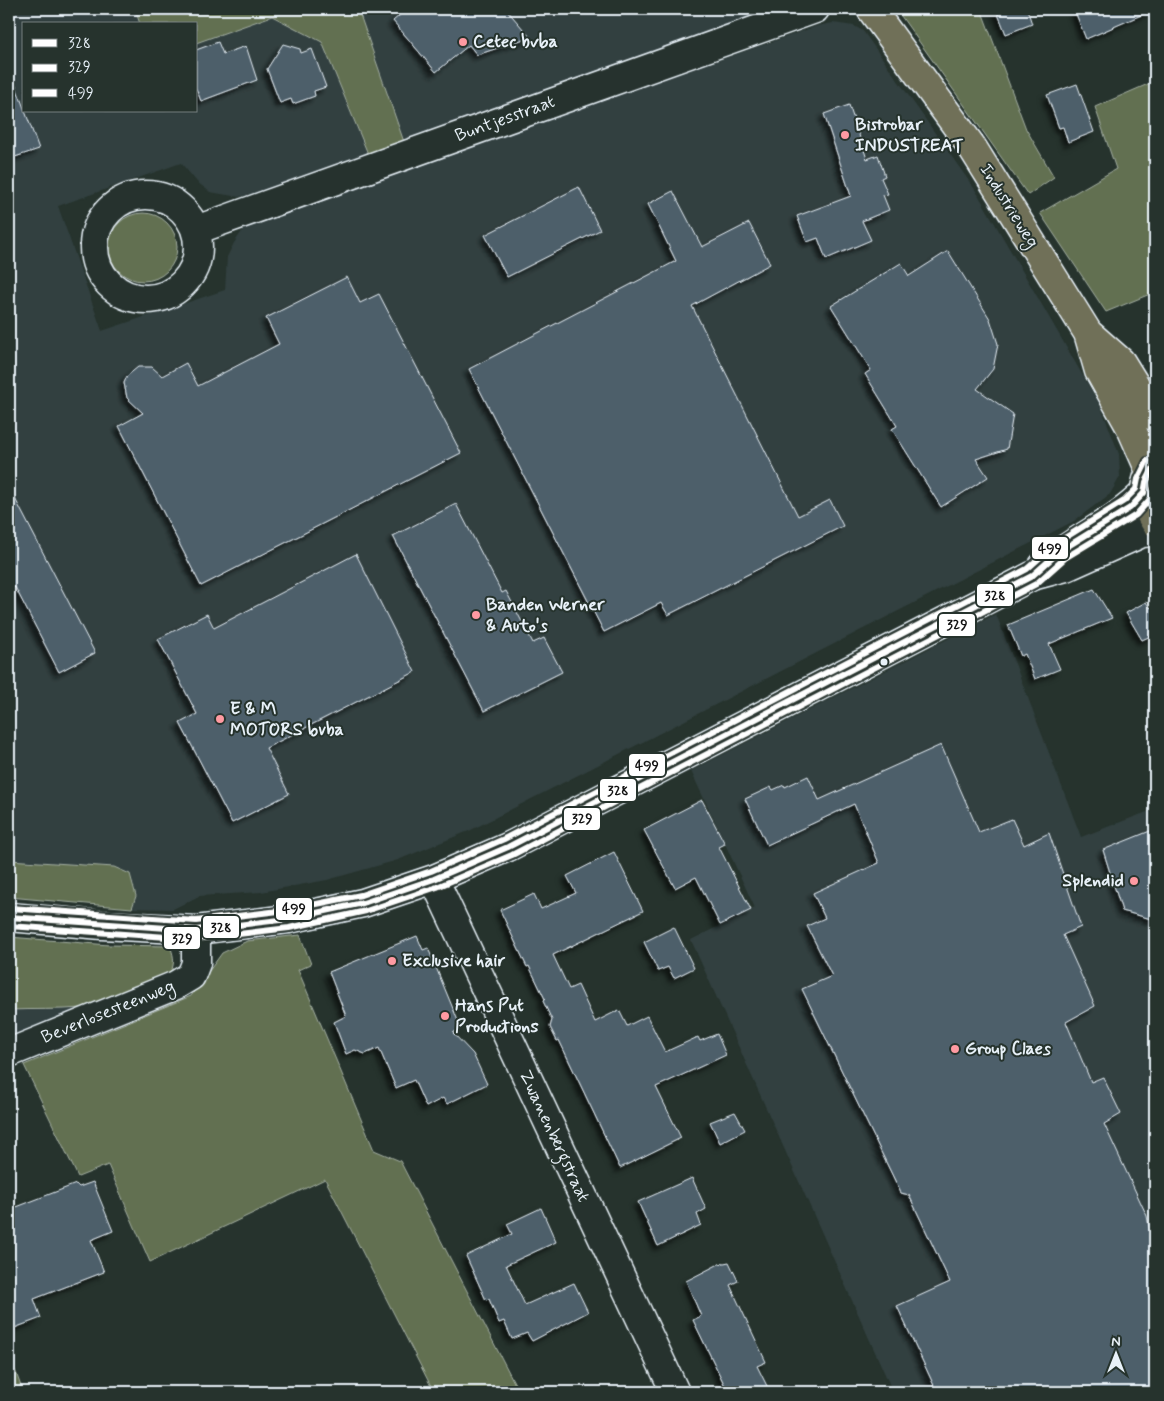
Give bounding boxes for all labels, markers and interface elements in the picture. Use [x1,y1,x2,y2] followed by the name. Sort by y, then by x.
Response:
[22,22,198,112] legend
[473,30,558,54] place label: Cetec bvba
[68,34,91,54] text: 328
[457,36,469,48] marker: Cetec bvba
[68,58,91,78] text: 329
[68,84,94,104] text: 499
[452,90,559,148] street label: Buntjesstraat
[855,113,964,158] place label: Bistrobar INDUSTREAT
[839,129,851,141] marker: Bistrobar INDUSTREAT
[973,159,1044,253] street label: Industrieweg
[1031,536,1069,560] line badge: 499
[1038,540,1062,558] text: 499
[976,583,1014,607] line badge: 328
[984,587,1006,605] text: 328
[486,593,605,638] place label: Banden Werner & Auto's
[470,609,482,621] marker: Banden Werner & Auto's
[938,613,976,637] line badge: 329
[946,616,968,634] text: 329
[879,657,889,667] unlabelled marker
[230,697,344,742] place label: E & M MOTORS bvba
[214,713,226,725] marker: E & M MOTORS bvba
[628,753,666,777] line badge: 499
[635,757,659,775] text: 499
[599,778,637,802] line badge: 328
[607,782,629,800] text: 328
[563,807,601,831] line badge: 329
[571,810,593,828] text: 329
[1062,869,1124,893] place label: Splendid
[1128,875,1140,887] marker: Splendid
[275,897,313,921] line badge: 499
[282,900,306,918] text: 499
[202,915,240,939] line badge: 328
[210,919,232,937] text: 328
[163,926,201,950] line badge: 329
[171,930,193,948] text: 329
[402,949,506,973] place label: Exclusive hair
[386,955,398,967] marker: Exclusive hair
[38,974,179,1051] street label: Beverlosesteenweg
[455,994,538,1039] place label: Hans Put Productions
[439,1010,451,1022] marker: Hans Put Productions
[965,1037,1051,1061] place label: Group Claes
[949,1043,961,1055] marker: Group Claes
[511,1066,595,1207] street label: Zwanenbergstraat
[1092,1328,1142,1378] north arrow
[1111,1333,1121,1351] text: N

